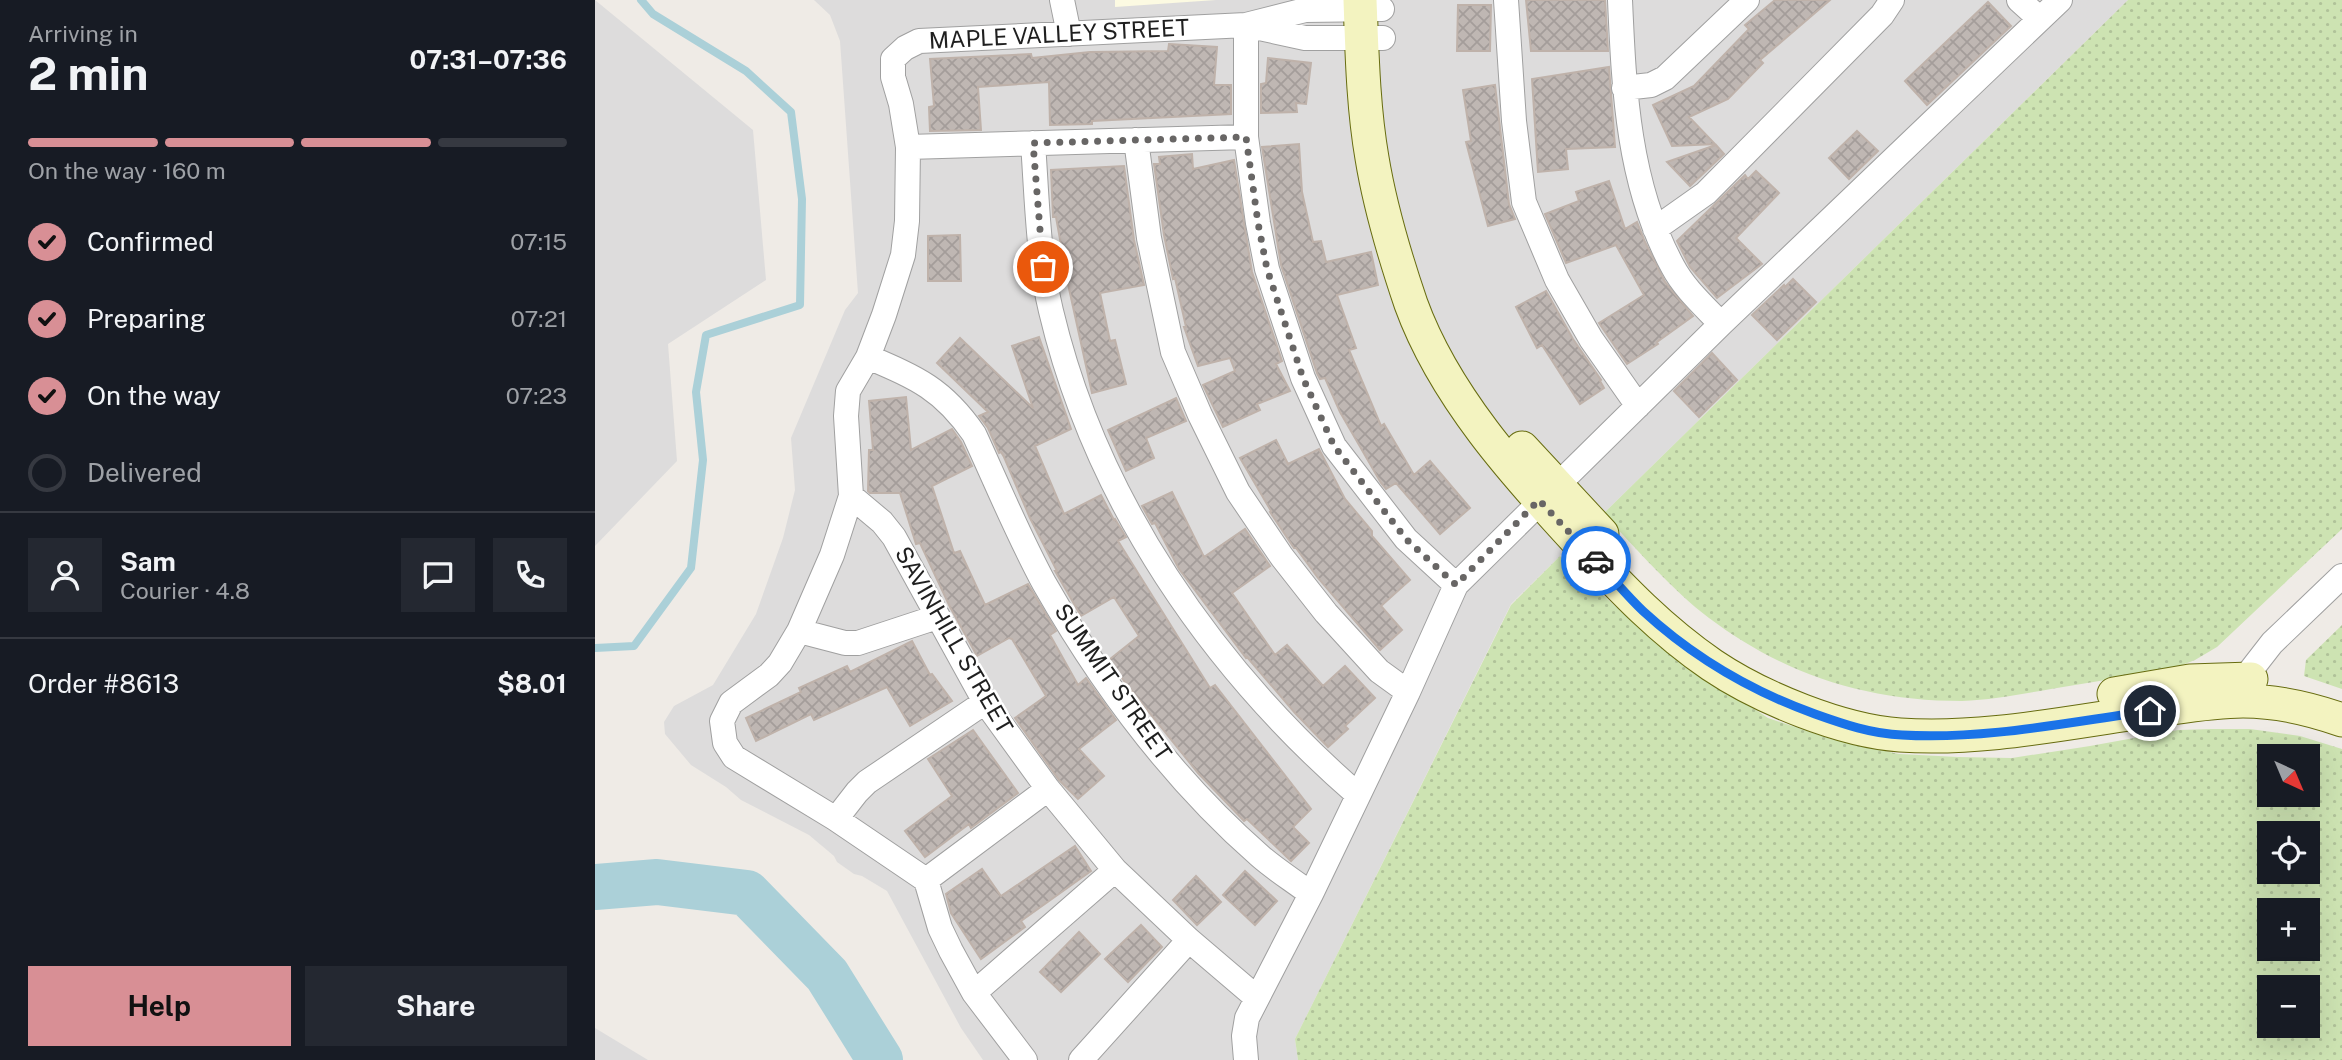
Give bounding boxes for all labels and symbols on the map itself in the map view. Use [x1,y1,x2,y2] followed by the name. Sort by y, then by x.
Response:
[928,13,1190,54] street label: MAPLE VALLEY STREET
[1013,237,1073,297] pin
[1561,526,1631,596] courier
[890,541,1019,738] street label: SAVINHILL STREET
[1049,598,1178,766] street label: SUMMIT STREET
[2120,681,2180,741] pin
[2257,744,2321,807] north arrow

